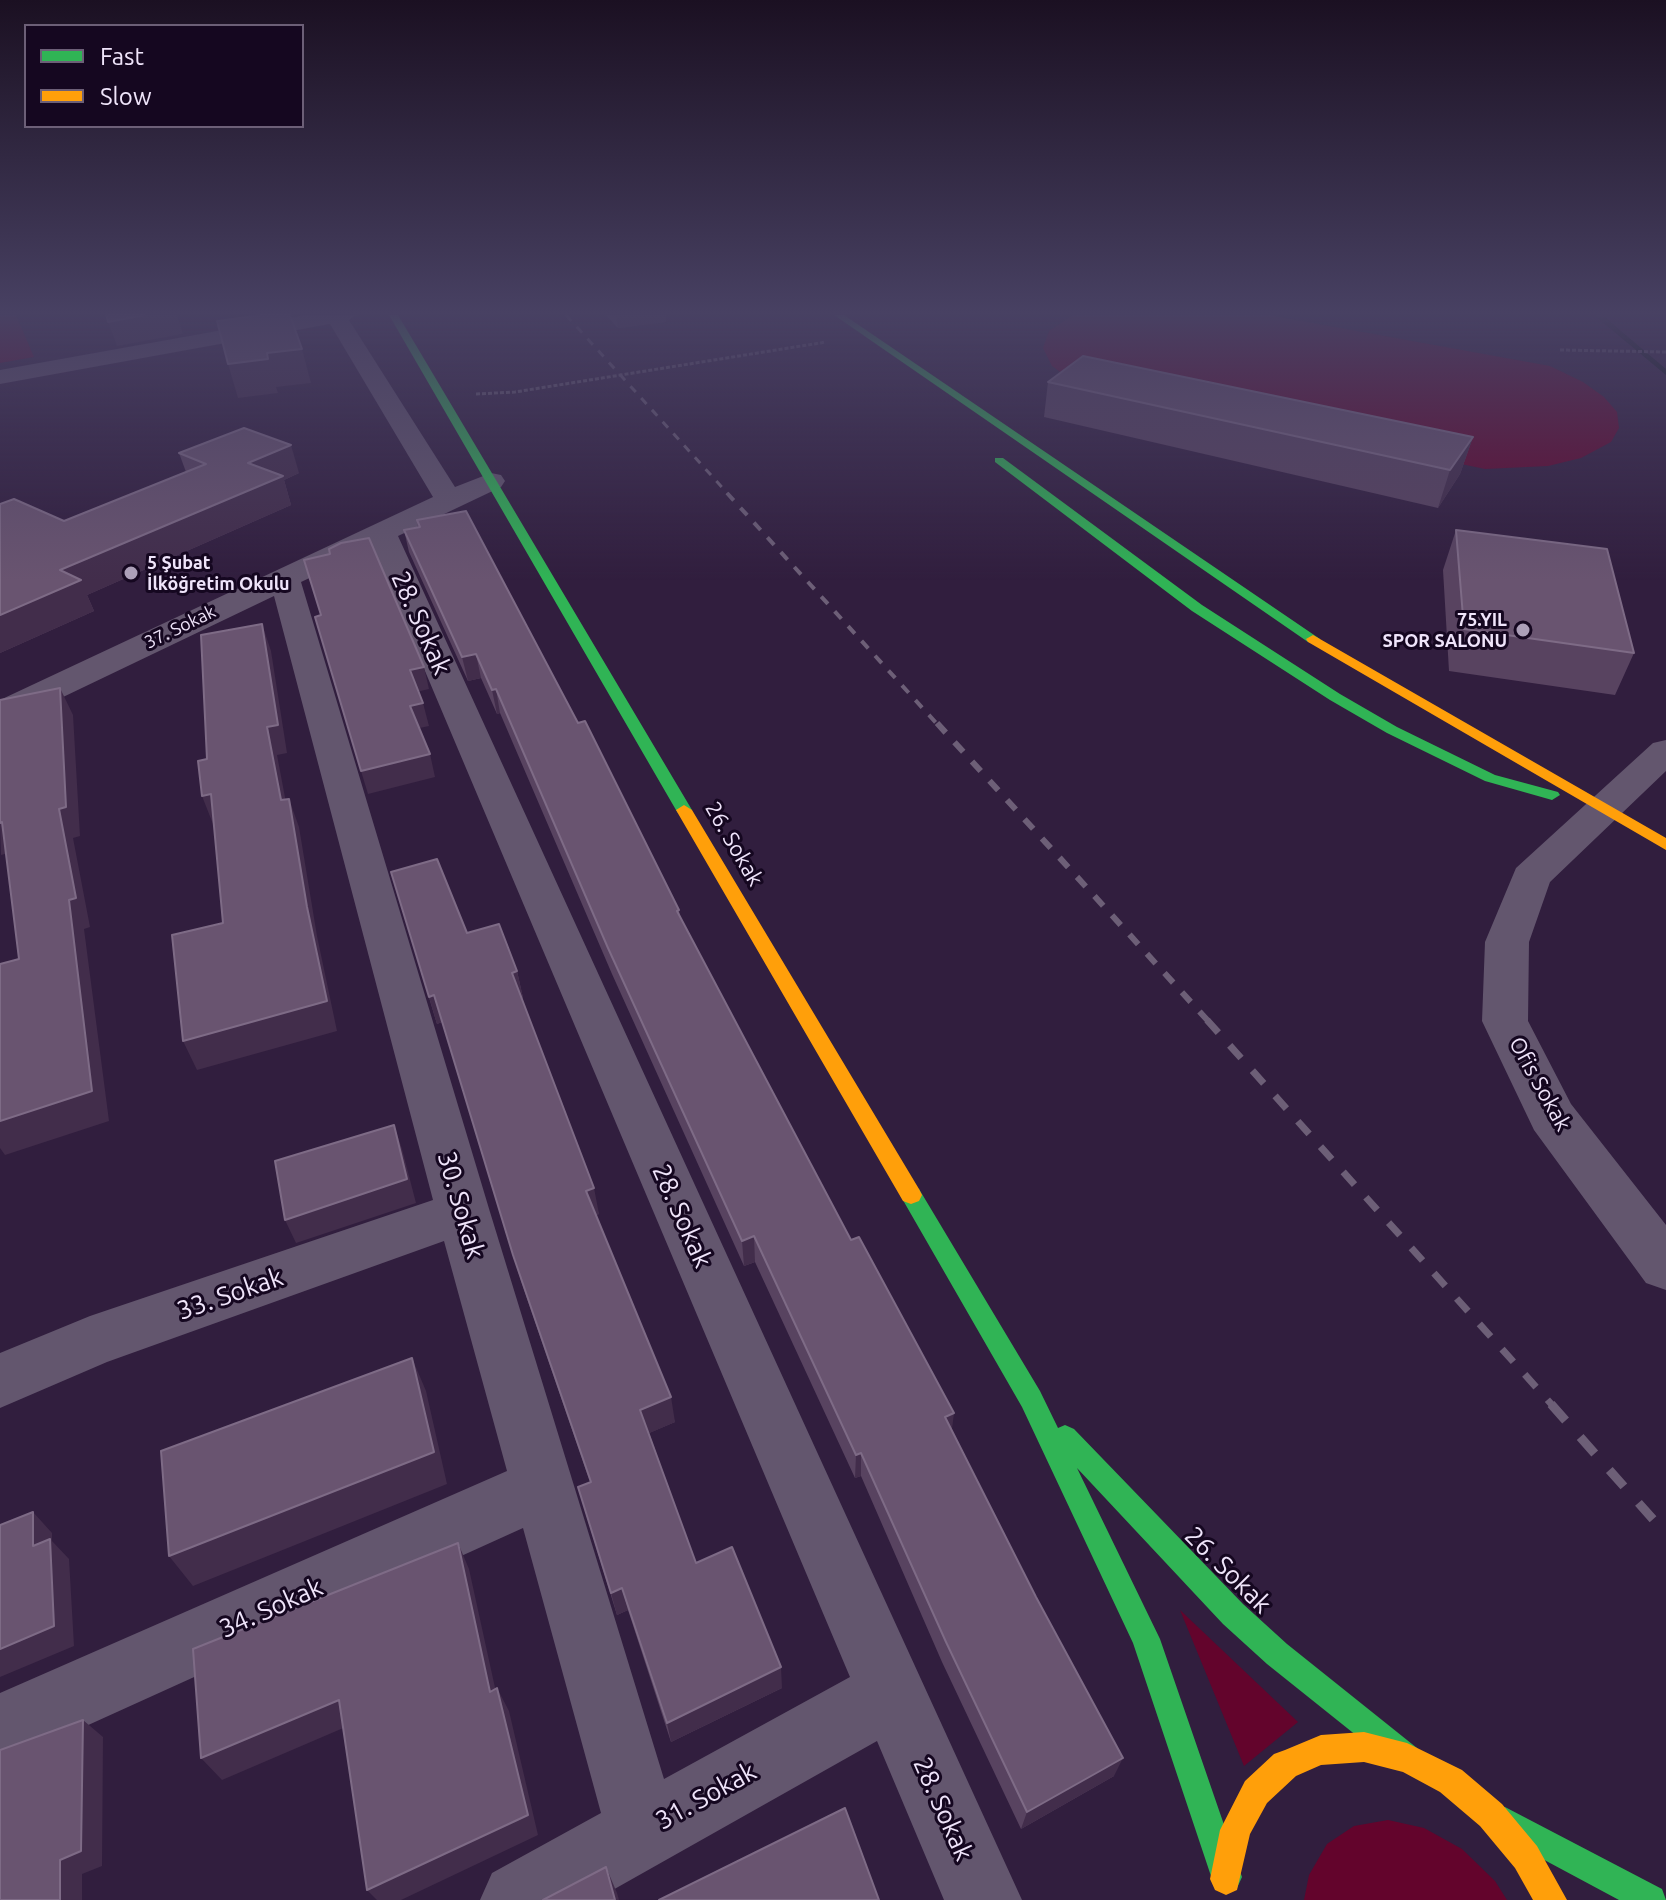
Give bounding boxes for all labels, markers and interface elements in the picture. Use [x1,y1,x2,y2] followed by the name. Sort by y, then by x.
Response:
[24,24,304,128] legend
[100,43,144,70] text: Fast
[100,83,152,110] text: Slow
[147,552,290,594] place label: 5 Şubat İlköğretim Okulu
[122,564,140,582] marker: 5 Şubat İlköğretim Okulu
[384,566,458,680] street label: 28. Sokak
[141,601,219,653] street label: 37. Sokak
[1383,609,1507,652] place label: 75.YIL SPOR SALONU
[1514,621,1532,639] marker: 75.YIL SPOR SALONU
[699,797,769,891] street label: 26. Sokak
[1503,1032,1577,1136] street label: Ofis Sokak
[431,1148,491,1262] street label: 30. Sokak
[645,1159,719,1273] street label: 28. Sokak
[173,1261,287,1327] street label: 33. Sokak
[1178,1520,1278,1620] street label: 26. Sokak
[214,1571,328,1645] street label: 34. Sokak
[906,1752,980,1866] street label: 28. Sokak
[650,1756,762,1836] street label: 31. Sokak

